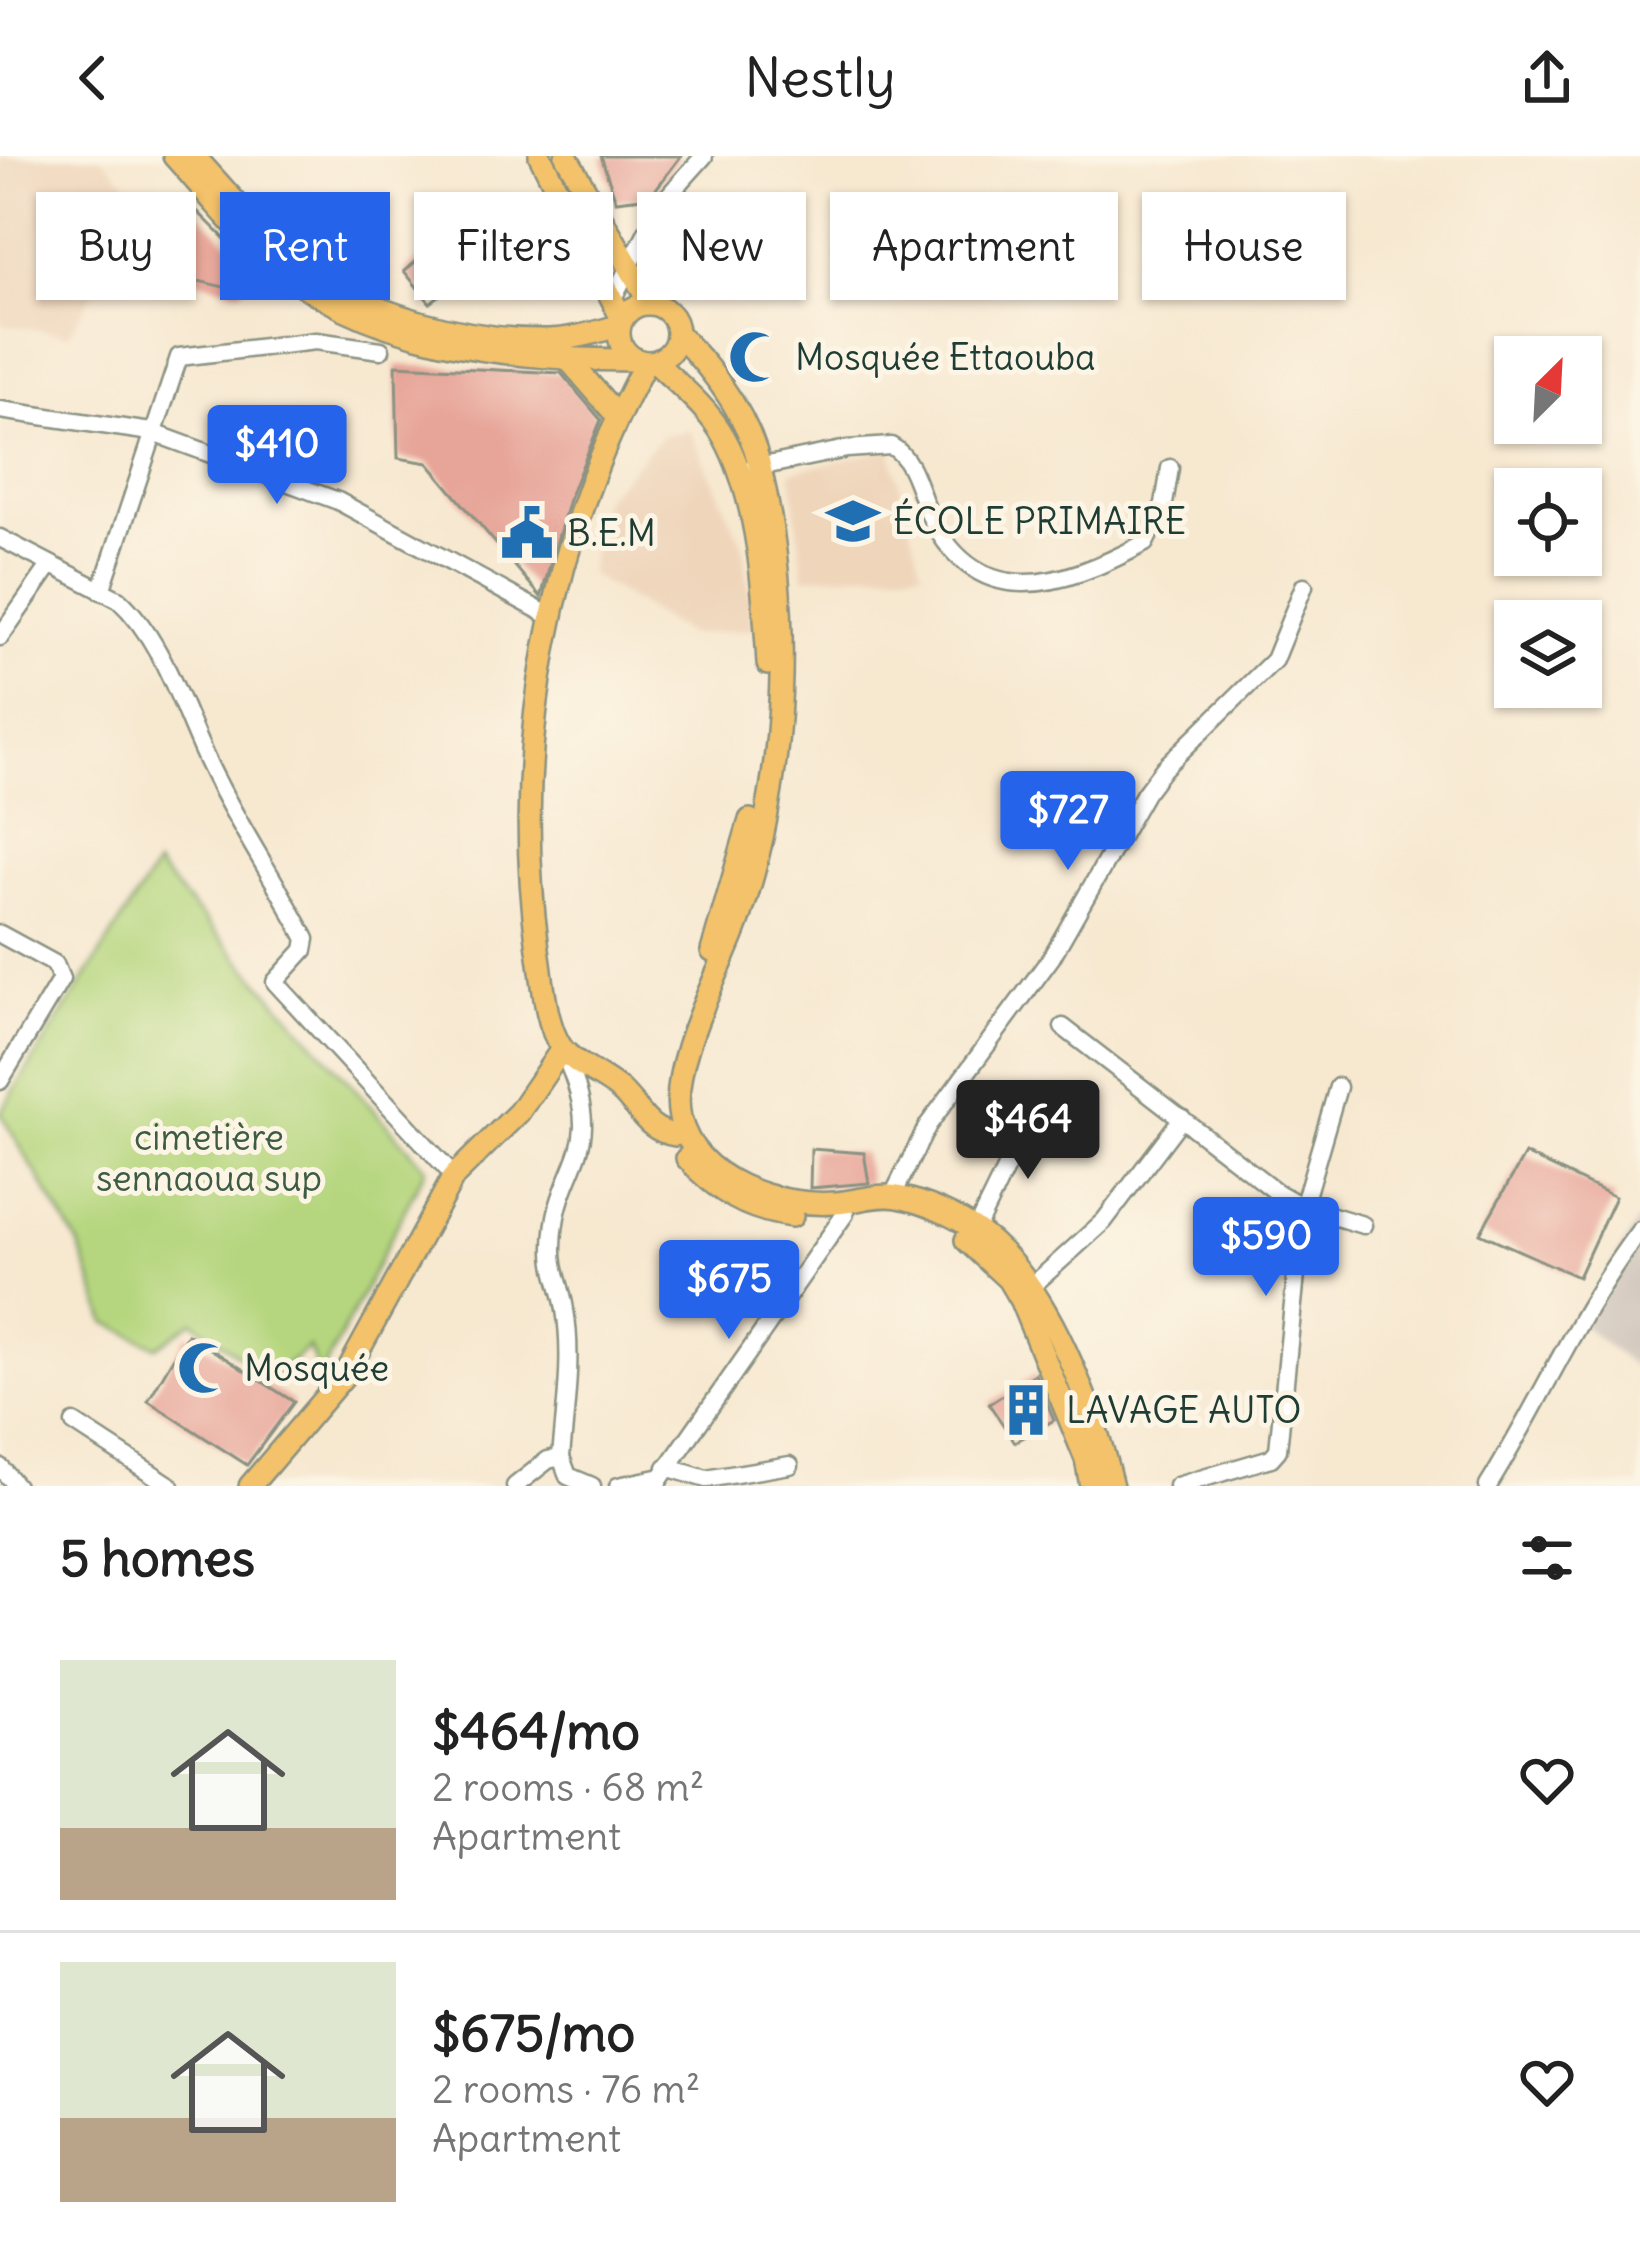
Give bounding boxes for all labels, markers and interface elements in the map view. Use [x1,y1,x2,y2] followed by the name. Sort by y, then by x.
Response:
[744,44,896,112] text: Nestly
[60,45,126,111] icon: back
[1514,45,1580,111] icon: share
[36,192,196,300] chip: Buy
[220,192,390,300] chip: Rent
[414,192,613,300] chip: Filters
[637,192,806,300] chip: New
[830,192,1118,300] chip: Apartment
[1142,192,1346,300] chip: House
[726,328,784,386] mosque icon: Mosquée Ettaouba
[795,335,1096,380] place label: Mosquée Ettaouba
[1494,336,1602,444] north arrow
[1494,336,1602,708] map controls
[206,405,348,507] pin: $410
[235,419,319,468] text: $410
[1494,468,1602,576] button: locate
[824,492,882,550] school or university icon: ÉCOLE PRIMAIRE
[893,498,1186,544] place label: ÉCOLE PRIMAIRE
[498,504,556,562] public building icon: B.E.M
[567,511,656,556] place label: B.E.M
[1494,600,1602,708] button: layers
[997,771,1139,873] pin: $727
[1027,785,1109,834] text: $727
[957,1080,1099,1182] pin: $464
[983,1094,1073,1143] text: $464
[96,1115,322,1201] park label: cimetière sennaoua sup
[1195,1197,1337,1299] pin: $590
[1220,1211,1312,1260] text: $590
[658,1240,800,1342] pin: $675
[686,1254,772,1303] text: $675
[175,1339,233,1397] mosque icon: Mosquée
[244,1346,389,1391] place label: Mosquée
[997,1381,1055,1439] building icon: LAVAGE AUTO
[1066,1388,1301,1433] place label: LAVAGE AUTO
[1514,1525,1580,1591] icon: filters
[60,1526,255,1590] text: 5 homes
[432,1699,640,1763] text: $464/mo
[156,1708,300,1852] icon: home
[1514,1747,1580,1813] icon: heart
[432,1763,704,1812] text: 2 rooms · 68 m²
[432,1812,621,1861] text: Apartment
[432,2001,635,2065] text: $675/mo
[156,2010,300,2154] icon: home
[1514,2049,1580,2115] icon: heart
[432,2065,700,2114] text: 2 rooms · 76 m²
[432,2114,621,2163] text: Apartment

